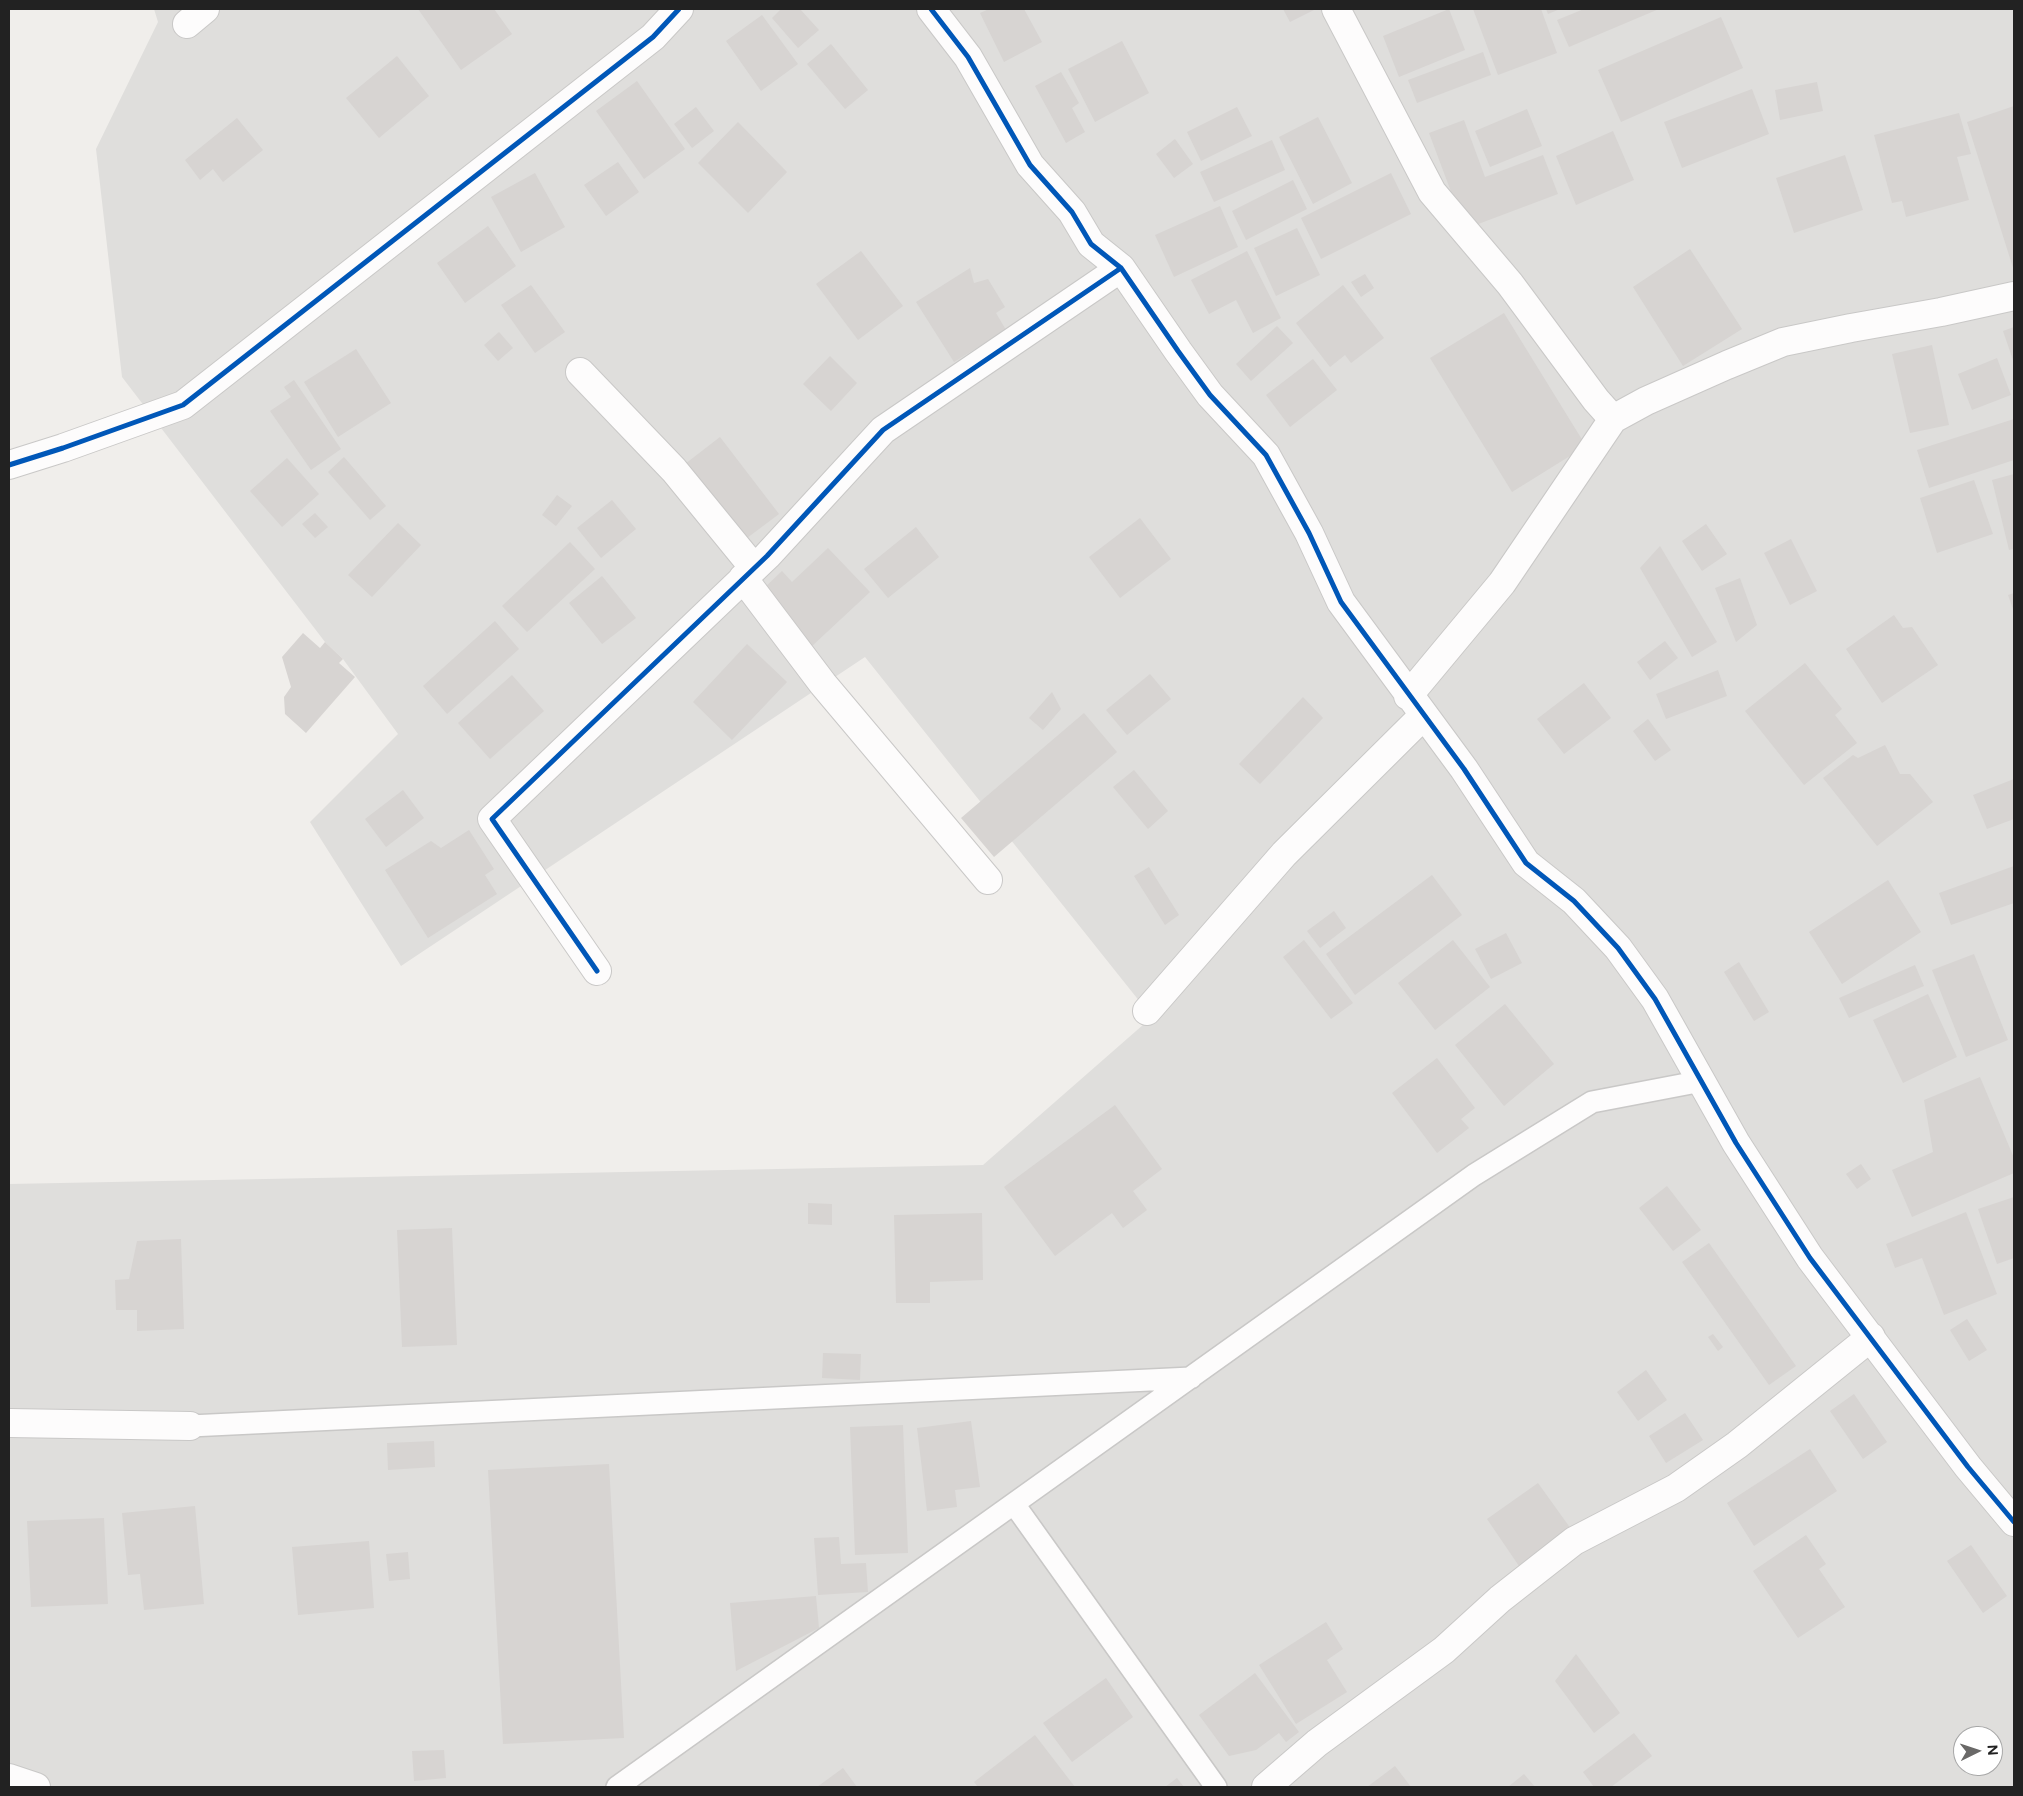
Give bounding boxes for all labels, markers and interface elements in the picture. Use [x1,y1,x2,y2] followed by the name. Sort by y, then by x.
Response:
[1953,1726,2003,1776] north arrow
[1984,1744,2001,1756] text: N

